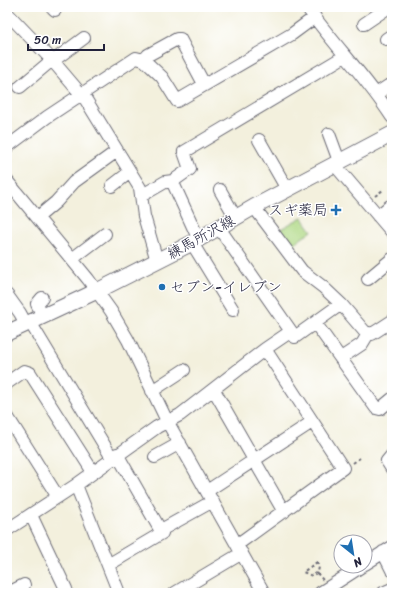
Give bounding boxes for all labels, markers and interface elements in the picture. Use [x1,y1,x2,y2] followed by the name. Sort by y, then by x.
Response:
[28,26,104,52] scale bar
[34,29,61,51] text: 50 m
[268,197,328,223] place label: スギ薬局
[331,205,341,215] marker: スギ薬局
[162,207,240,267] street label: 練馬所沢線
[170,274,282,300] place label: セブン-イレブン
[157,282,167,292] marker: セブン-イレブン
[333,534,373,574] north arrow
[349,552,367,573] text: N

